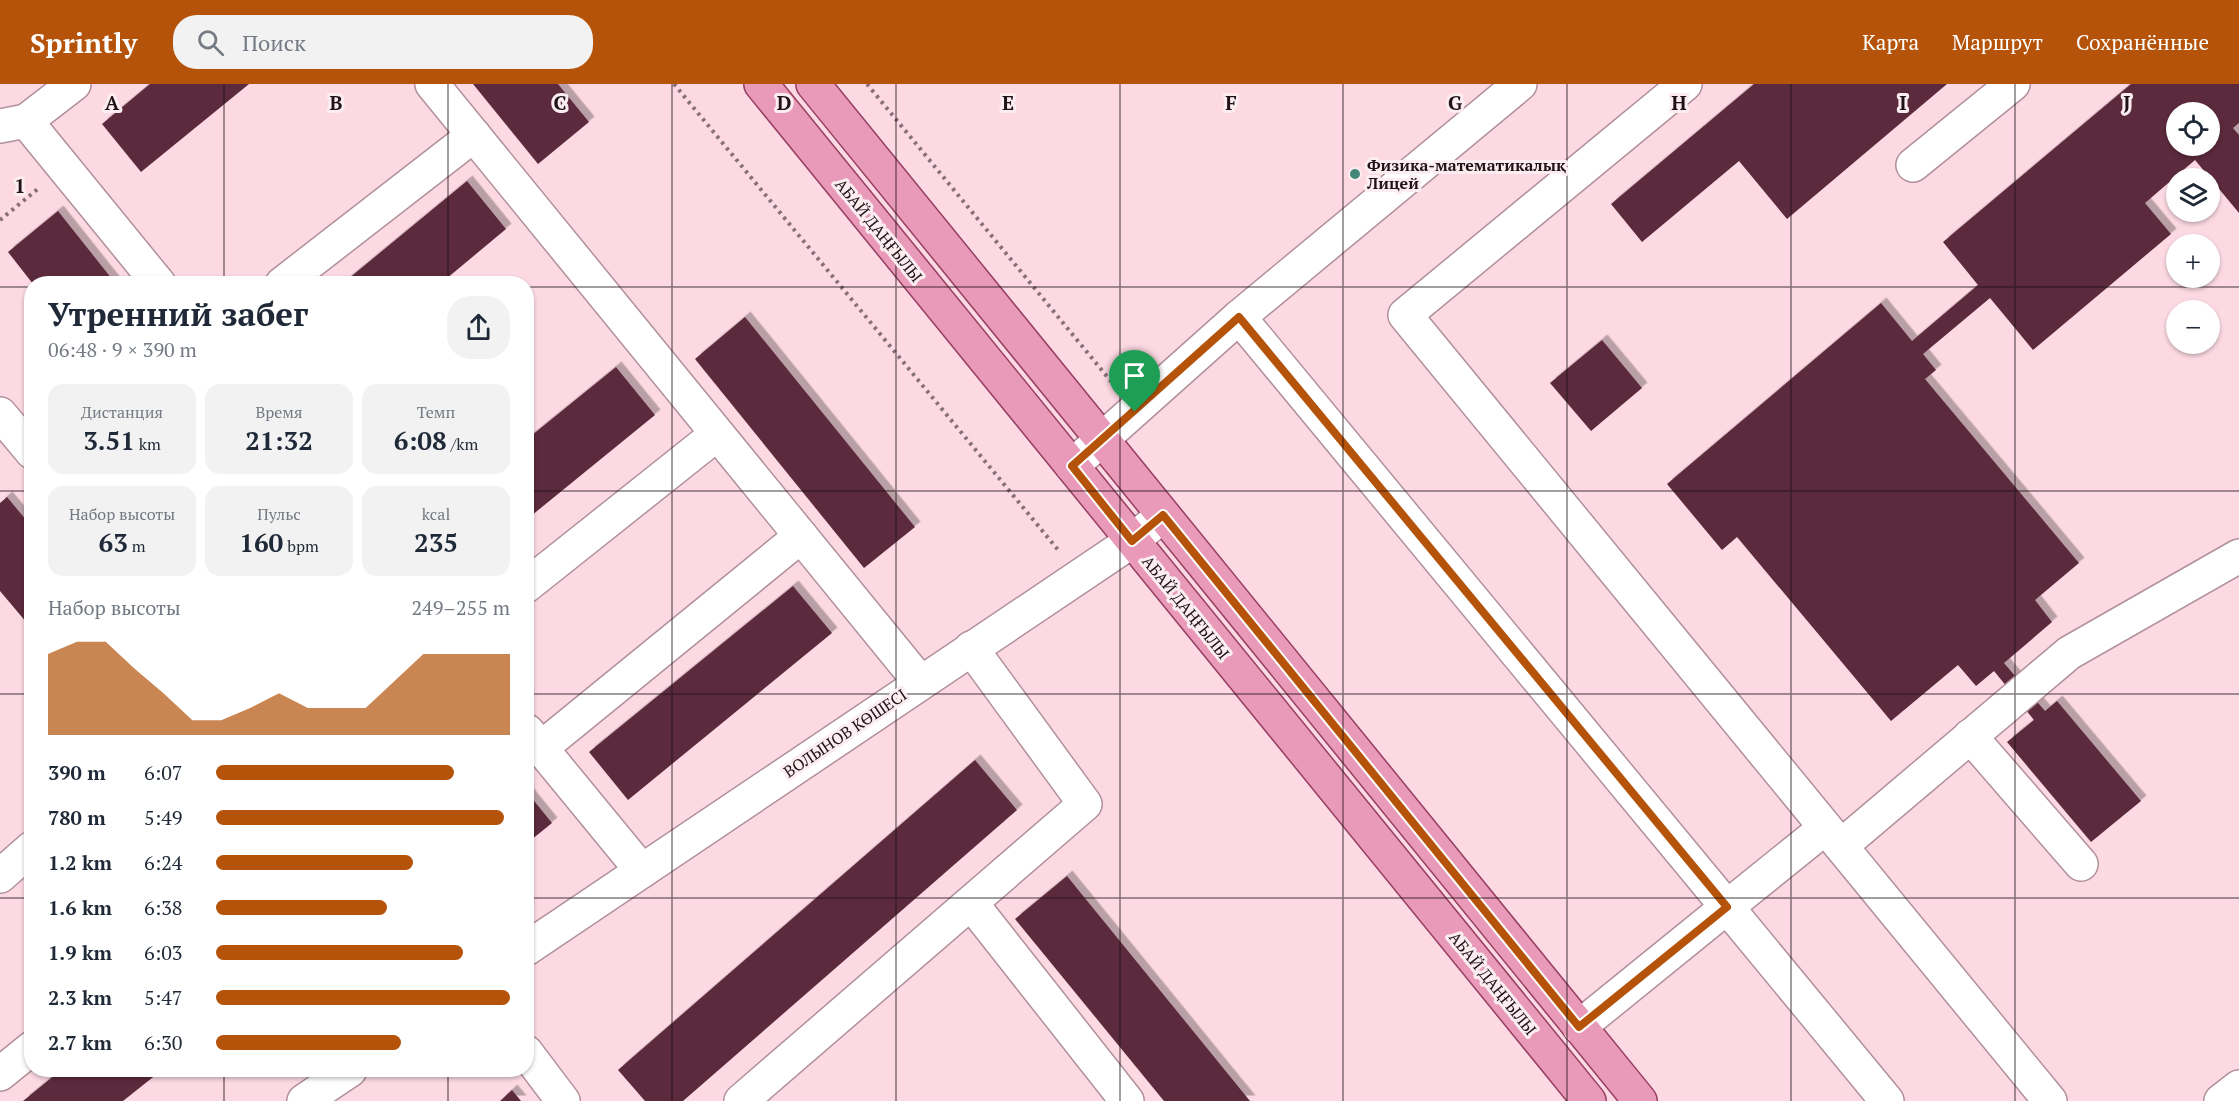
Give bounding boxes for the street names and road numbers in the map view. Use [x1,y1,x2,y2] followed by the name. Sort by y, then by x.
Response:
[830,174,928,287] street label: АБАЙ ДАҢҒЫЛЫ
[1137,551,1235,664] street label: АБАЙ ДАҢҒЫЛЫ
[779,684,911,782] street label: ВОЛЫНОВ КӨШЕСІ
[1444,927,1542,1040] street label: АБАЙ ДАҢҒЫЛЫ

